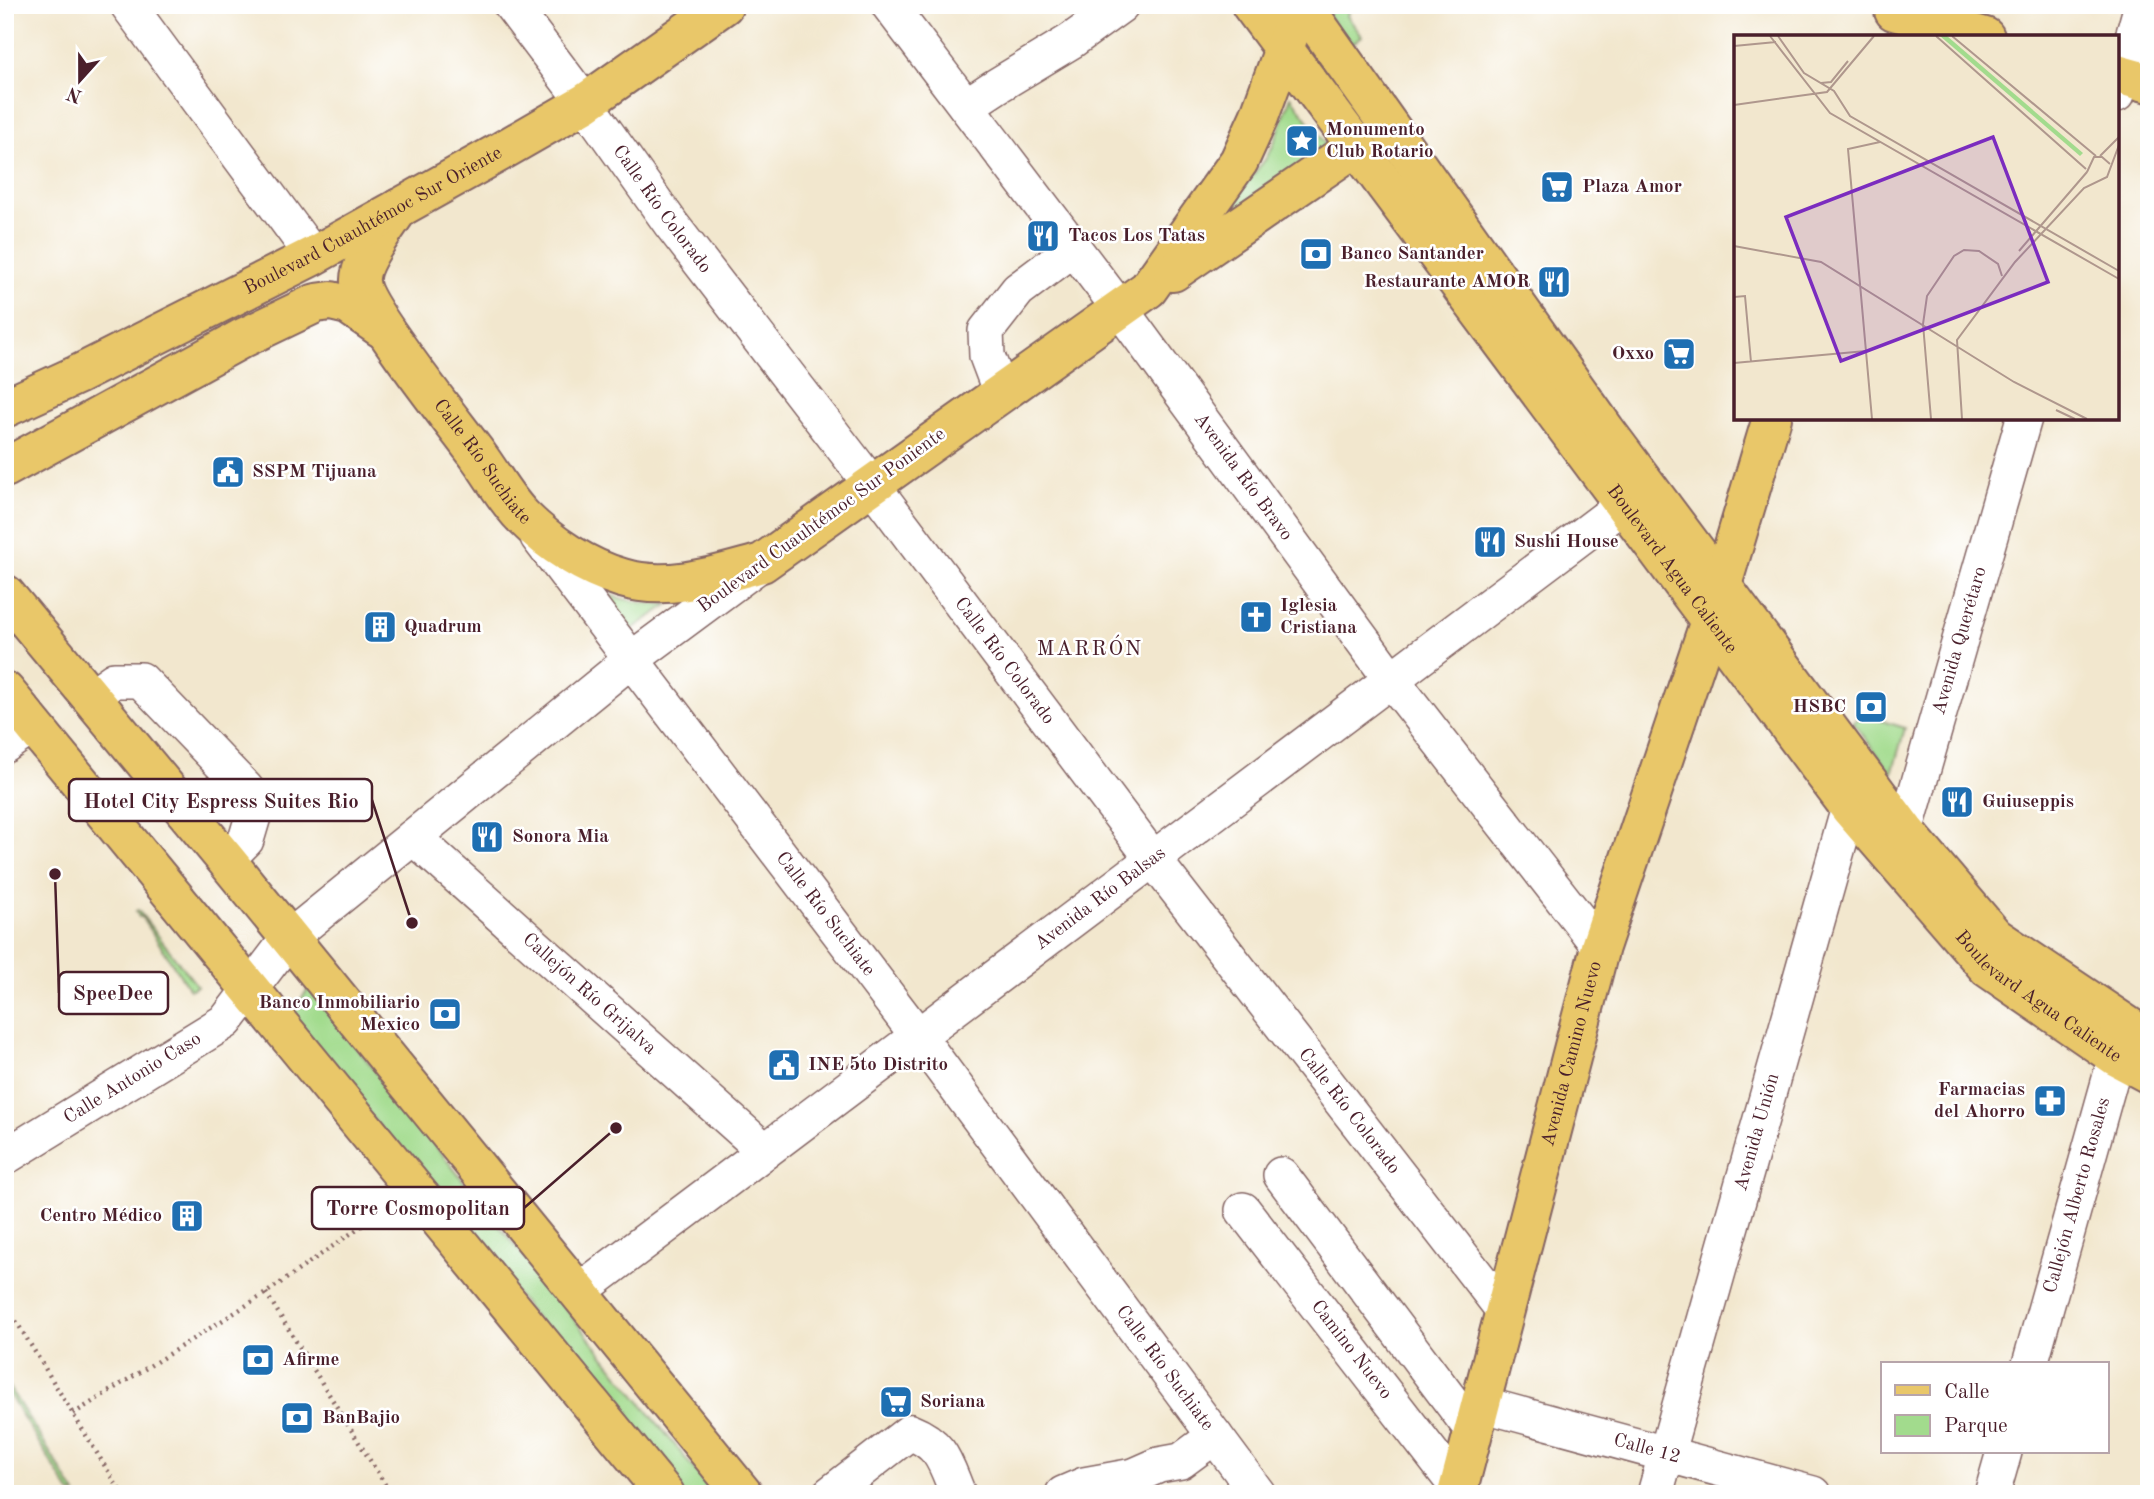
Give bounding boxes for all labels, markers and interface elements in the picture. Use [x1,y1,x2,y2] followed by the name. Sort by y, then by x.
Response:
[1734,35,2119,420] inset map
[46,46,116,116] north arrow
[64,82,85,105] text: N
[1326,121,1434,162] place label: Monumento Club Rotario
[1283,122,1321,160] place icon: Monumento Club Rotario
[609,142,715,277] street label: Calle Río Colorado
[241,143,505,299] street label: Boulevard Cuauhtémoc Sur Oriente
[1538,168,1576,206] supermarket icon: Plaza Amor
[1582,178,1682,197] place label: Plaza Amor
[1024,217,1062,255] restaurant icon: Tacos Los Tatas
[1068,227,1205,246] place label: Tacos Los Tatas
[1297,235,1335,273] bank icon: Banco Santander
[1340,245,1484,264] place label: Banco Santander
[1535,263,1573,301] restaurant icon: Restaurante AMOR
[1364,273,1530,292] place label: Restaurante AMOR
[1660,335,1698,373] supermarket icon: Oxxo
[1612,345,1654,364] place label: Oxxo
[430,396,534,528] street label: Calle Río Suchiate
[1190,410,1296,544] street label: Avenida Río Bravo
[695,425,949,617] street label: Boulevard Cuauhtémoc Sur Poniente
[209,453,247,491] public building icon: SSPM Tijuana
[252,463,377,482] place label: SSPM Tijuana
[1603,482,1741,657] street label: Boulevard Agua Caliente
[1471,523,1509,561] restaurant icon: Sushi House
[1514,533,1619,552] place label: Sushi House
[1930,564,1990,717] street label: Avenida Querétaro
[951,594,1058,728] street label: Calle Río Colorado
[1280,597,1357,638] place label: Iglesia Cristiana
[1237,598,1275,636] church icon: Iglesia Cristiana
[361,608,399,646] building icon: Quadrum
[404,618,482,637] place label: Quadrum
[1037,634,1143,660] district label: MARRÓN
[1852,688,1890,726] bank icon: HSBC
[1793,698,1846,717] place label: HSBC
[69,779,372,821] callout: Hotel City Espress Suites Rio
[1938,783,1976,821] restaurant icon: Guiuseppis
[83,792,359,813] text: Hotel City Espress Suites Rio
[1982,793,2074,812] place label: Guiuseppis
[468,818,506,856] restaurant icon: Sonora Mia
[512,828,609,847] place label: Sonora Mia
[1031,843,1169,954] street label: Avenida Río Balsas
[772,848,878,980] street label: Calle Río Suchiate
[1951,927,2125,1066] street label: Boulevard Agua Caliente
[519,930,660,1059] street label: Callejón Río Grijalva
[1539,959,1605,1149] street label: Avenida Camino Nuevo
[59,972,168,1014] callout: SpeeDee
[73,984,153,1005] text: SpeeDee
[259,994,420,1035] place label: Banco Inmobiliario Mexico
[426,995,464,1033] bank icon: Banco Inmobiliario Mexico
[61,1029,205,1128] street label: Calle Antonio Caso
[1295,1045,1404,1178] street label: Calle Río Colorado
[765,1046,803,1084] public building icon: INE 5to Distrito
[808,1056,948,1075] place label: INE 5to Distrito
[1732,1071,1783,1193] street label: Avenida Unión
[1934,1081,2025,1122] place label: Farmacias del Ahorro
[2031,1082,2069,1120] pharmacy icon: Farmacias del Ahorro
[2041,1095,2114,1296] street label: Callejón Alberto Rosales
[312,1187,524,1229] callout: Torre Cosmopolitan
[168,1197,206,1235] building icon: Centro Médico
[326,1199,510,1220] text: Torre Cosmopolitan
[40,1207,162,1226] place label: Centro Médico
[1307,1297,1395,1403] street label: Camino Nuevo
[1112,1302,1217,1434] street label: Calle Río Suchiate
[239,1341,277,1379] bank icon: Afirme
[282,1351,339,1370] place label: Afirme
[1881,1362,2108,1454] legend
[1944,1382,1989,1403] text: Calle
[877,1383,915,1421] supermarket icon: Soriana
[920,1393,985,1412] place label: Soriana
[278,1399,316,1437] bank icon: BanBajio
[322,1409,400,1428] place label: BanBajio
[1944,1416,2008,1437] text: Parque
[1611,1431,1683,1467] street label: Calle 12

